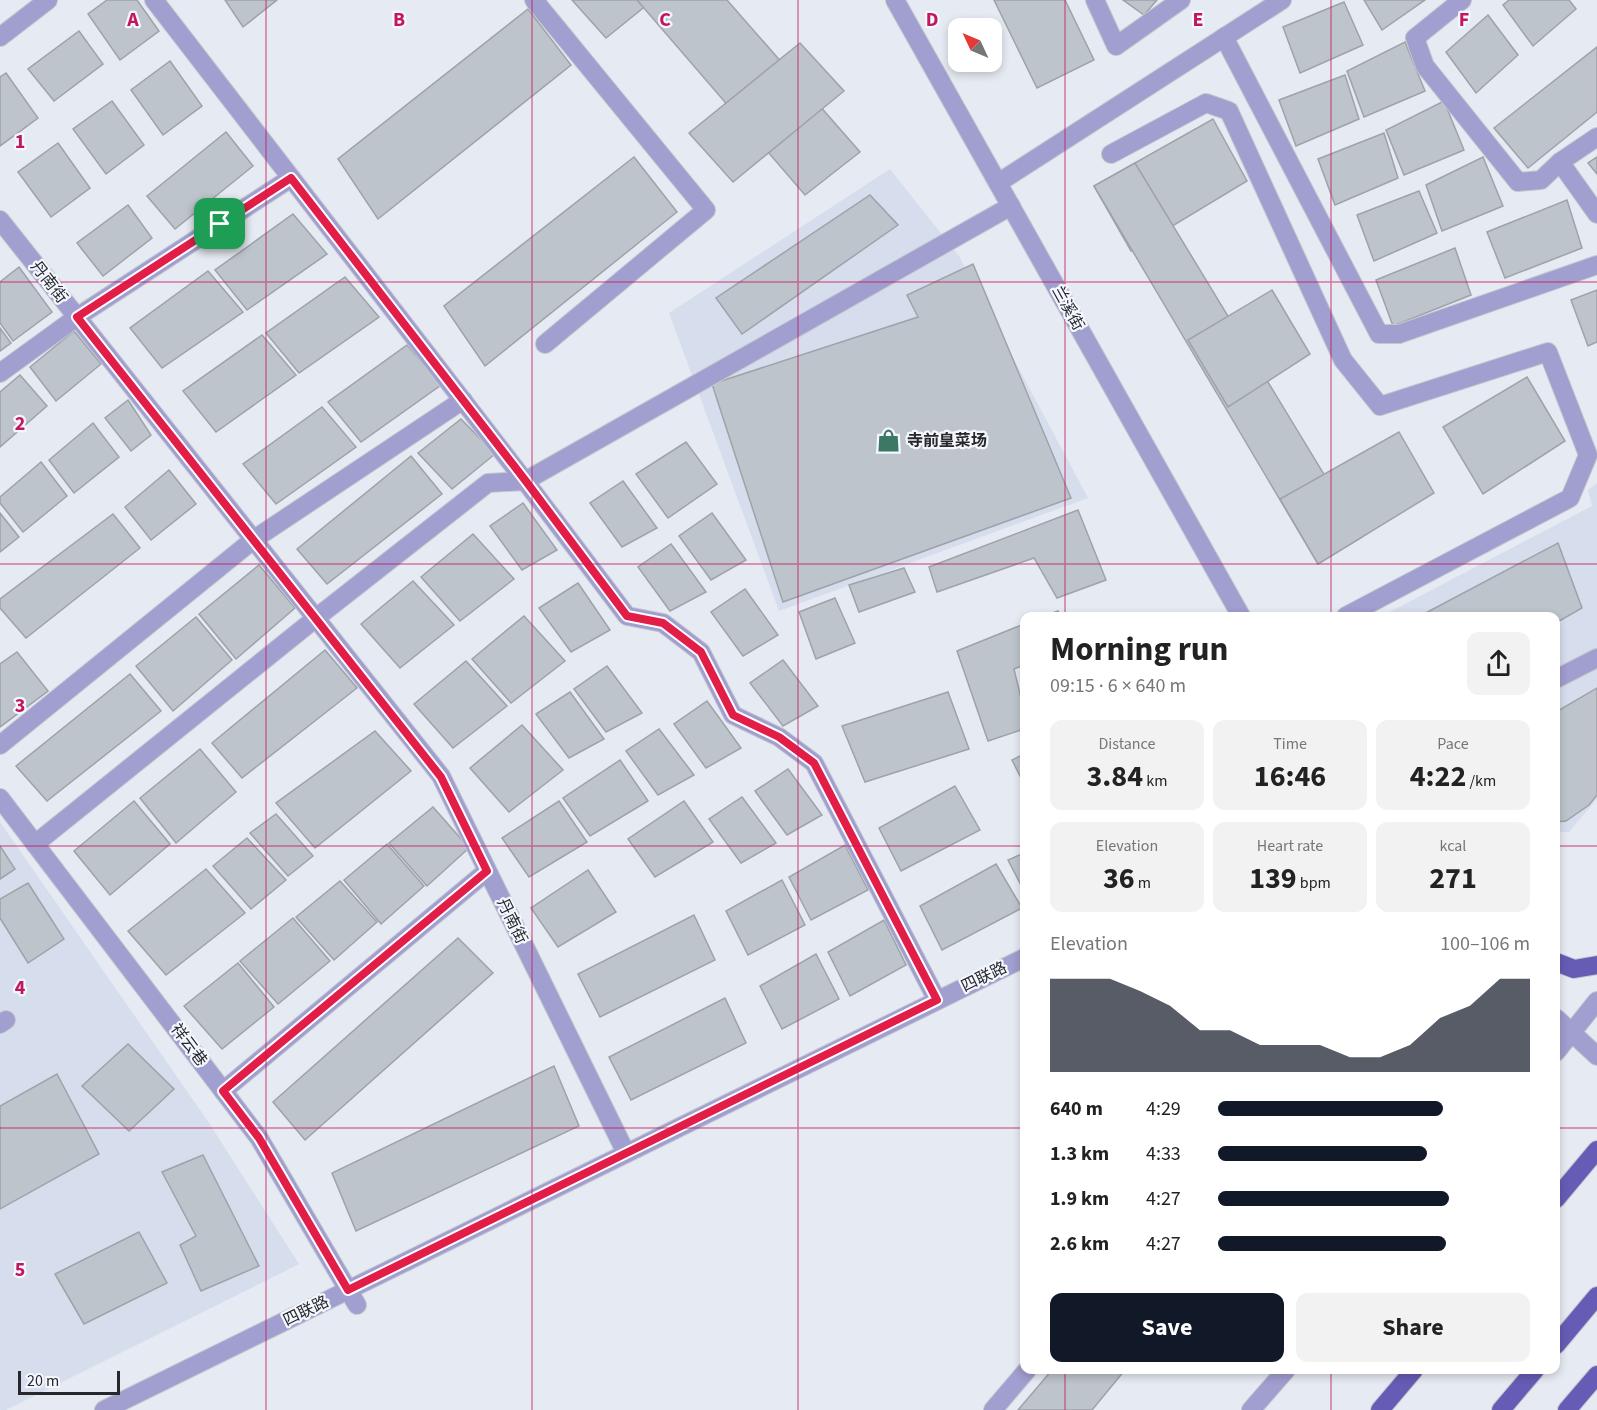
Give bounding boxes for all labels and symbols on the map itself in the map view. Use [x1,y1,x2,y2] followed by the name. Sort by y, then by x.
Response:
[126,6,139,34] text: A
[393,6,405,34] text: B
[659,6,671,34] text: C
[926,6,938,34] text: D
[1193,6,1203,34] text: E
[1459,6,1469,34] text: F
[948,18,1002,72] north arrow
[15,128,25,156] text: 1
[194,198,245,249] pin
[26,256,72,308] street label: 丹南街
[1047,282,1089,334] street label: 兰溪街
[15,410,25,438] text: 2
[876,428,902,454] shop icon: 寺前皇菜场
[907,430,987,452] place label: 寺前皇菜场
[15,692,25,720] text: 3
[492,895,532,947] street label: 丹南街
[958,957,1010,997] street label: 四联路
[15,974,26,1002] text: 4
[166,1019,212,1071] street label: 祥云巷
[15,1256,25,1284] text: 5
[280,1291,332,1331] street label: 四联路
[18,1368,120,1396] scale bar

